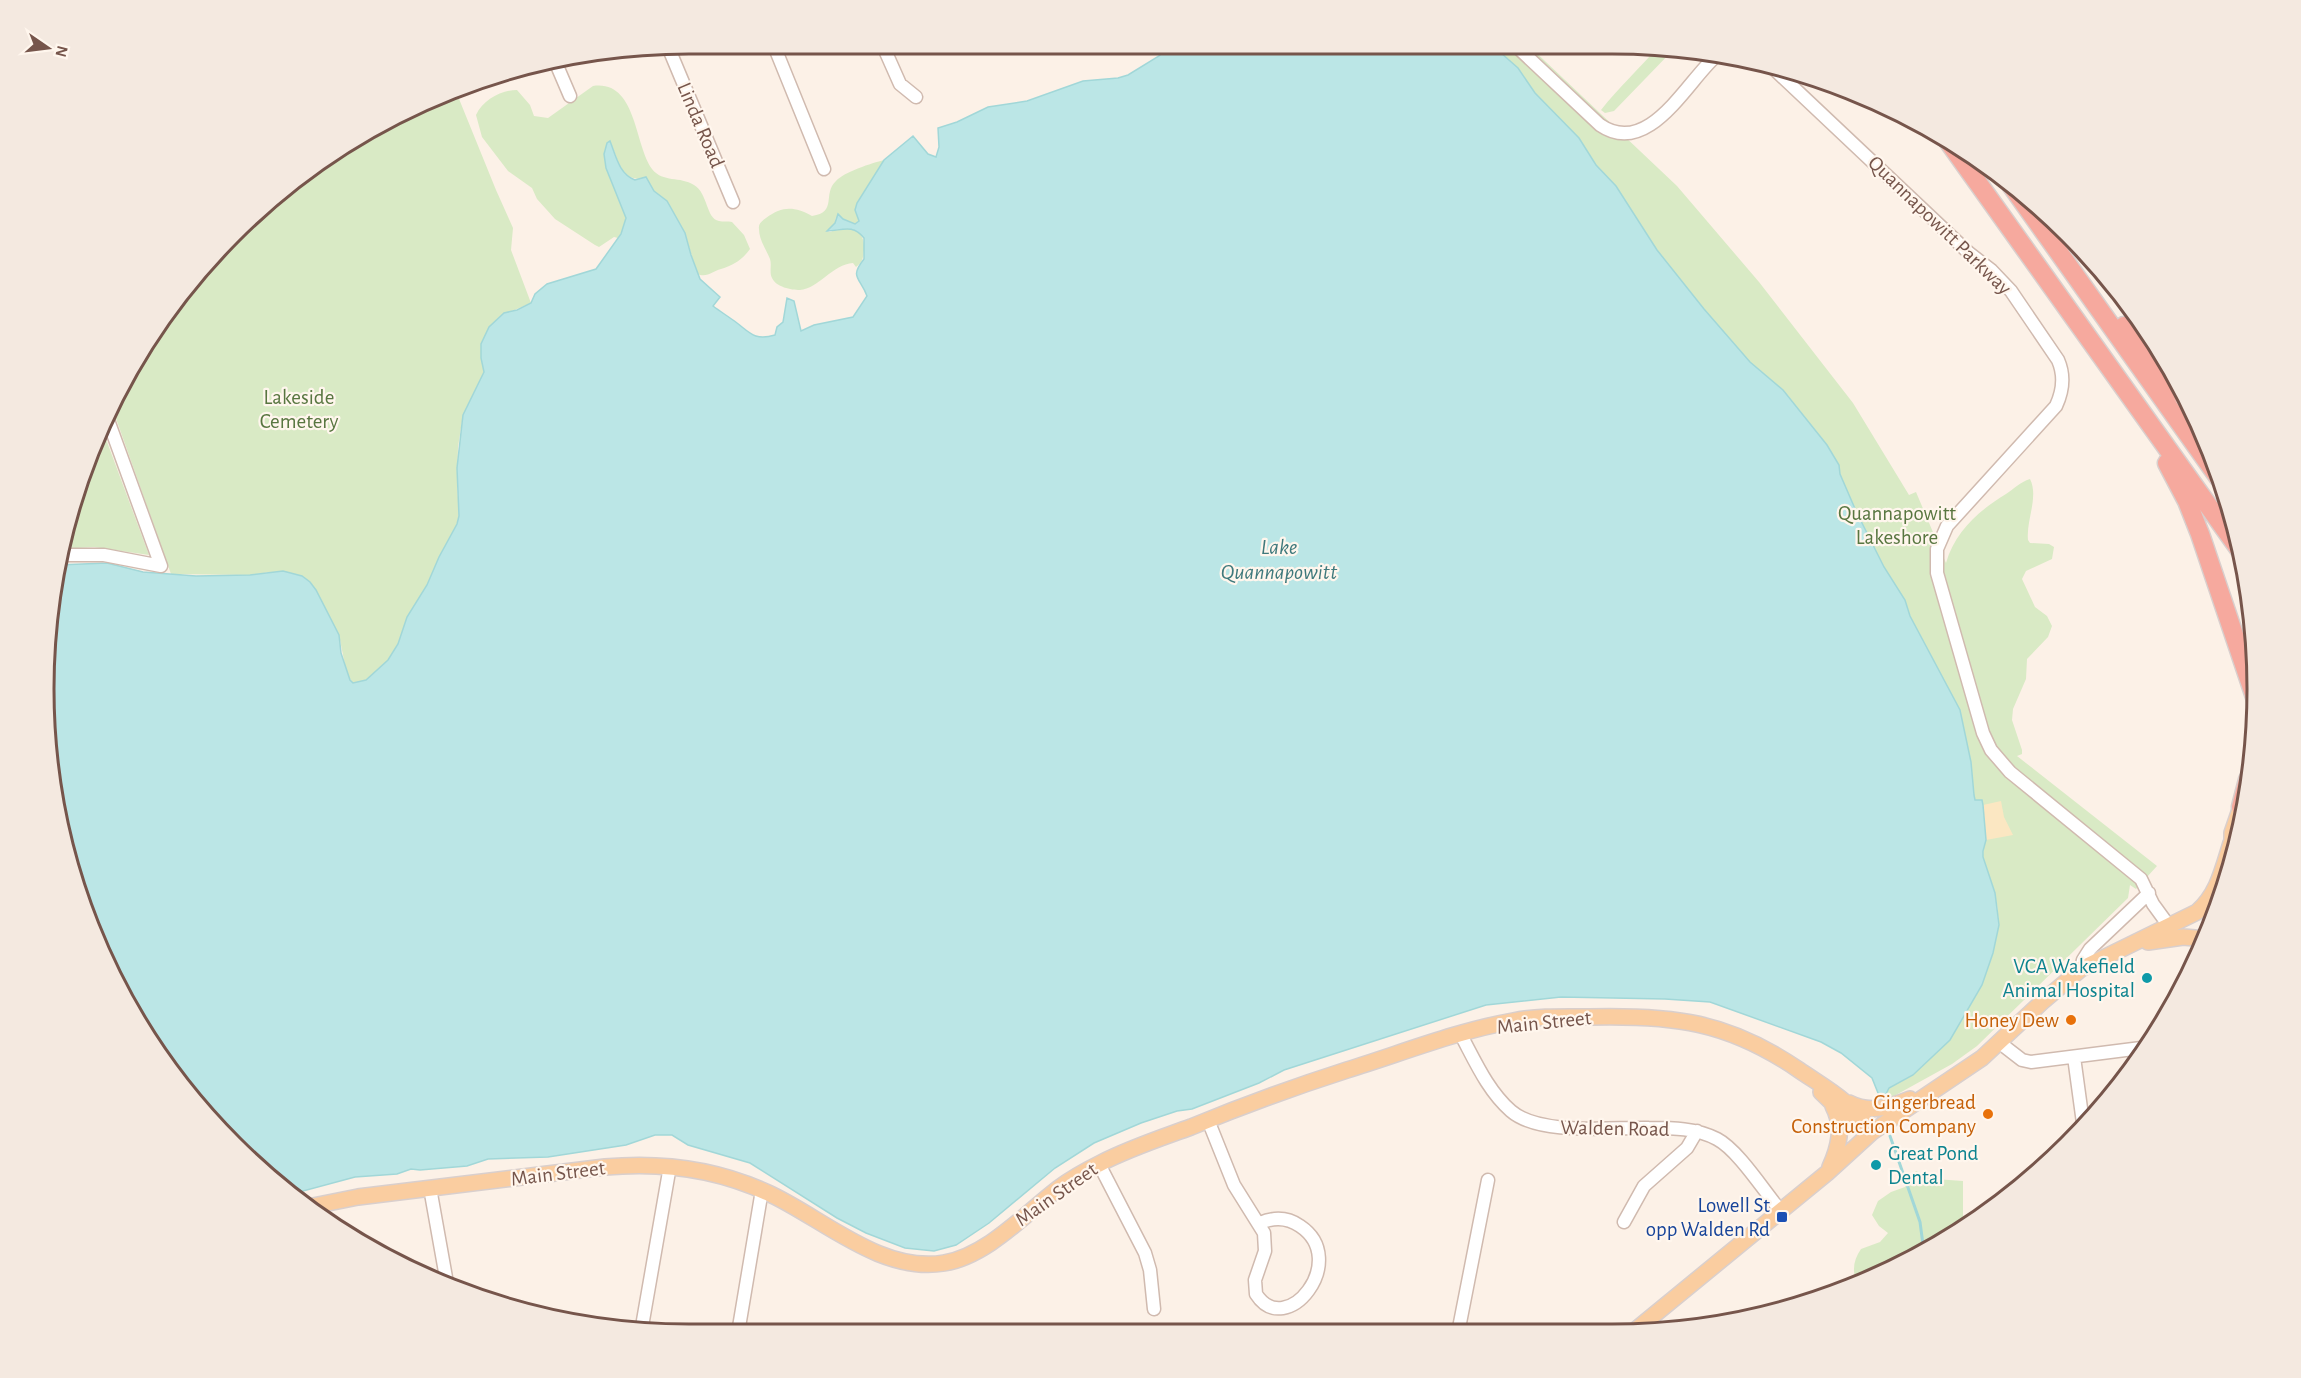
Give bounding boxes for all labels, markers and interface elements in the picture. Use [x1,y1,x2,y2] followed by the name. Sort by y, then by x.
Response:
[18,18,78,78] north arrow
[52,44,71,59] text: N
[673,79,728,171] street label: Linda Road
[1864,152,2015,299] street label: Quannapowitt Parkway
[260,387,338,432] park label: Lakeside Cemetery
[1838,503,1956,548] park label: Quannapowitt Lakeshore
[1221,536,1338,584] water label: Lake Quannapowitt
[2003,956,2135,1001] place label: VCA Wakefield Animal Hospital
[2140,971,2154,985] marker: VCA Wakefield Animal Hospital
[1496,1007,1593,1038] street label: Main Street
[1965,1010,2059,1031] place label: Honey Dew
[2064,1013,2078,1027] marker: Honey Dew
[1791,1092,1976,1137] place label: Gingerbread Construction Company
[1981,1107,1995,1121] marker: Gingerbread Construction Company
[1560,1117,1670,1140] street label: Walden Road
[1888,1143,1978,1188] place label: Great Pond Dental
[510,1157,607,1190] street label: Main Street
[1011,1158,1101,1230] street label: Main Street
[1869,1158,1883,1172] marker: Great Pond Dental
[1646,1195,1770,1240] place label: Lowell St opp Walden Rd
[1775,1210,1789,1224] marker: Lowell St opp Walden Rd

